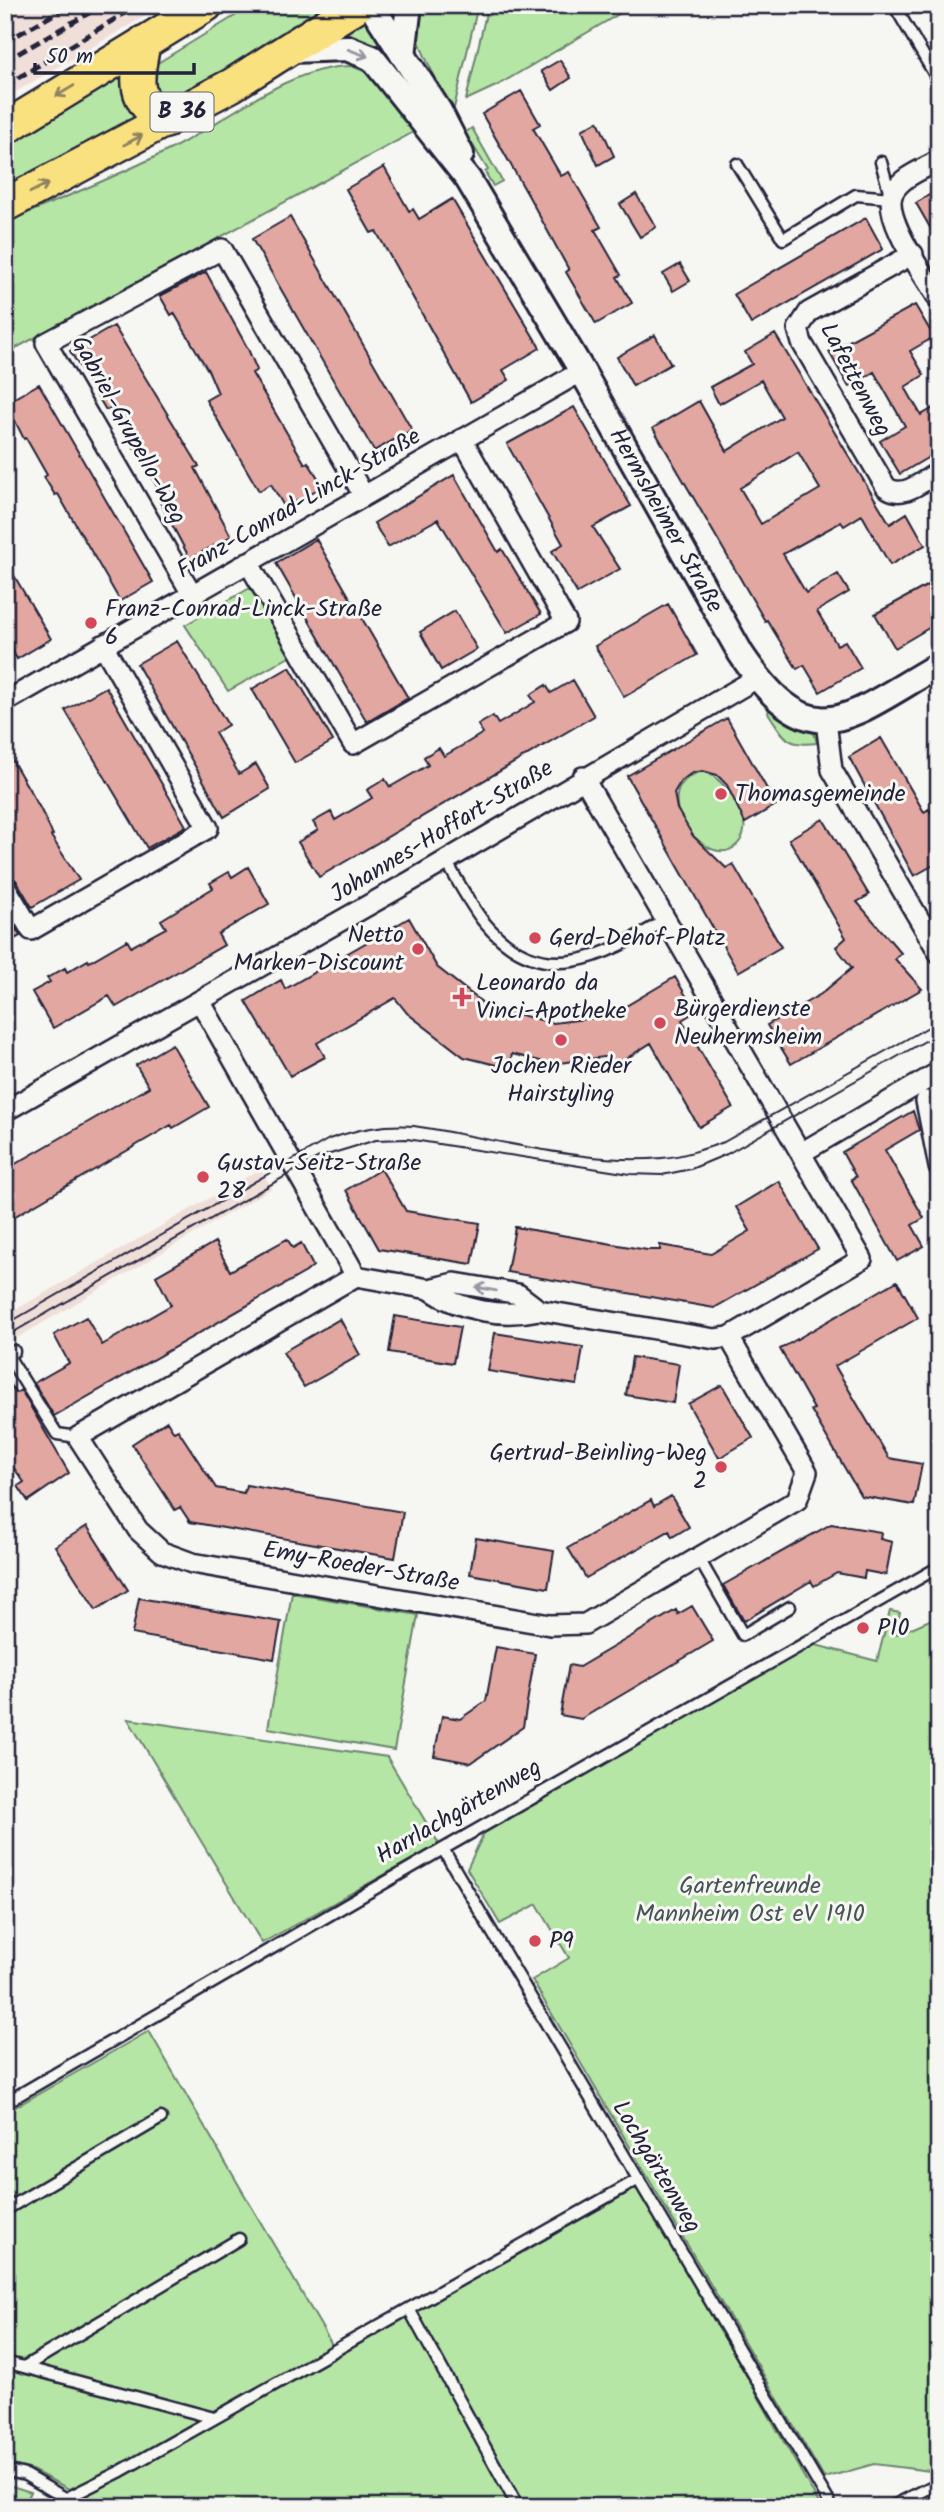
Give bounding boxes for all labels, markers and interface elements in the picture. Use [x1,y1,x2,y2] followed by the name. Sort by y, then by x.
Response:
[35,32,194,76] scale bar
[46,41,93,74] text: 50 m
[347,48,369,60] one-way arrow
[56,84,76,98] one-way arrow
[150,92,214,132] road number: B 36
[122,132,142,146] one-way arrow
[28,180,48,194] one-way arrow
[809,316,901,444] street label: Lafettenweg
[60,328,196,532] street label: Gabriel-Grupello-Weg
[169,418,429,590] street label: Franz-Conrad-Linck-Straße
[598,420,734,620] street label: Hermsheimer Straße
[105,590,382,657] place label: Franz-Conrad-Linck-Straße 6
[83,615,99,631] marker: Franz-Conrad-Linck-Straße 6
[323,750,561,914] street label: Johannes-Hoffart-Straße
[735,775,906,814] place label: Thomasgemeinde
[713,786,729,802] marker: Thomasgemeinde
[233,916,405,983] place label: Netto Marken-Discount
[549,919,725,958] place label: Gerd-Dehof-Platz
[527,930,543,946] marker: Gerd-Dehof-Platz
[410,941,426,957] marker: Netto Marken-Discount
[476,964,627,1031] place label: Leonardo da Vinci-Apotheke
[454,989,470,1005] marker: Leonardo da Vinci-Apotheke
[674,990,822,1057] place label: Bürgerdienste Neuhermsheim
[652,1015,668,1031] marker: Bürgerdienste Neuhermsheim
[553,1032,569,1048] marker: Jochen Rieder Hairstyling
[491,1047,633,1114] place label: Jochen Rieder Hairstyling
[217,1144,422,1211] place label: Gustav-Seitz-Straße 28
[195,1169,211,1185] marker: Gustav-Seitz-Straße 28
[475,1281,498,1295] one-way arrow
[489,1434,707,1501] place label: Gertrud-Beinling-Weg 2
[713,1459,729,1475] marker: Gertrud-Beinling-Weg 2
[260,1531,463,1604] street label: Emy-Roeder-Straße
[877,1609,910,1648] place label: P10
[855,1620,871,1636] marker: P10
[369,1749,549,1875] street label: Harrlachgärtenweg
[635,1867,865,1934] park label: Gartenfreunde Mannheim Ost eV 1910
[549,1922,574,1961] place label: P9
[527,1933,543,1949] marker: P9
[601,2093,711,2241] street label: Lochgärtenweg

